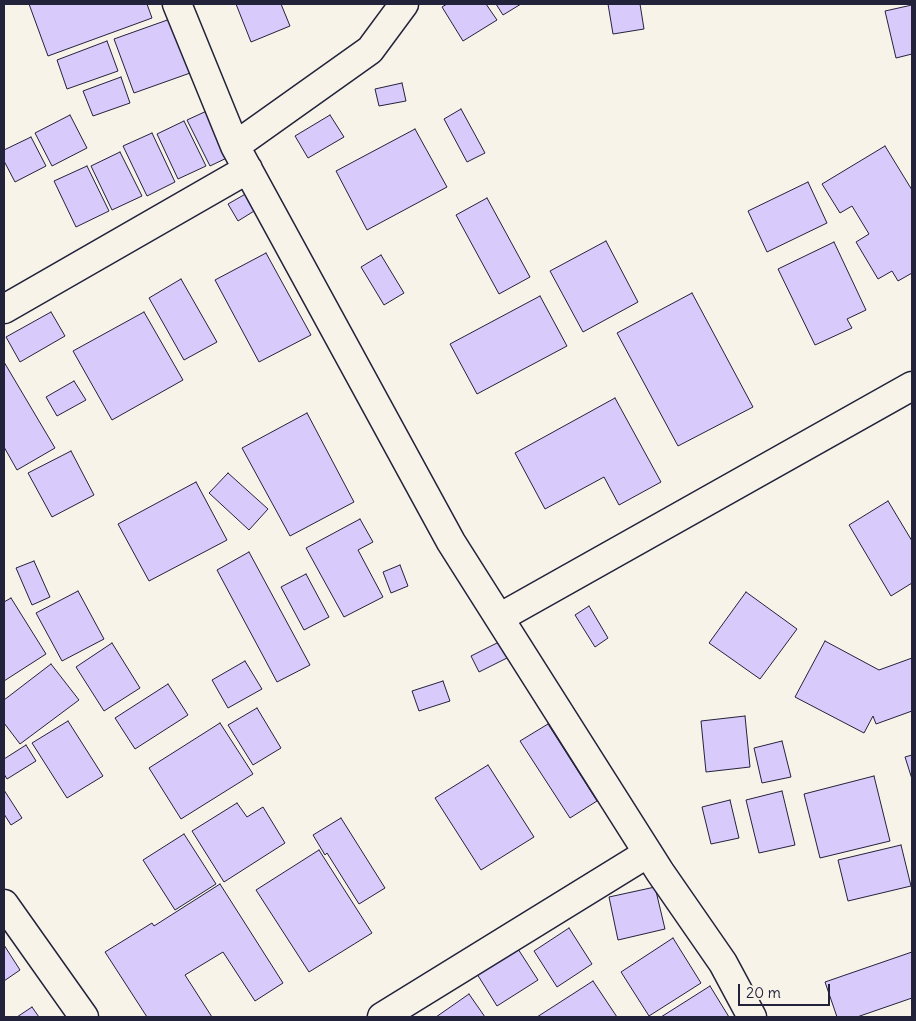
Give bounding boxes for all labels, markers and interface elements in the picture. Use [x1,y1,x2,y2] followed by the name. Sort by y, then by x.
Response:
[741,974,834,1006] scale bar
[746,983,781,1002] text: 20 m

